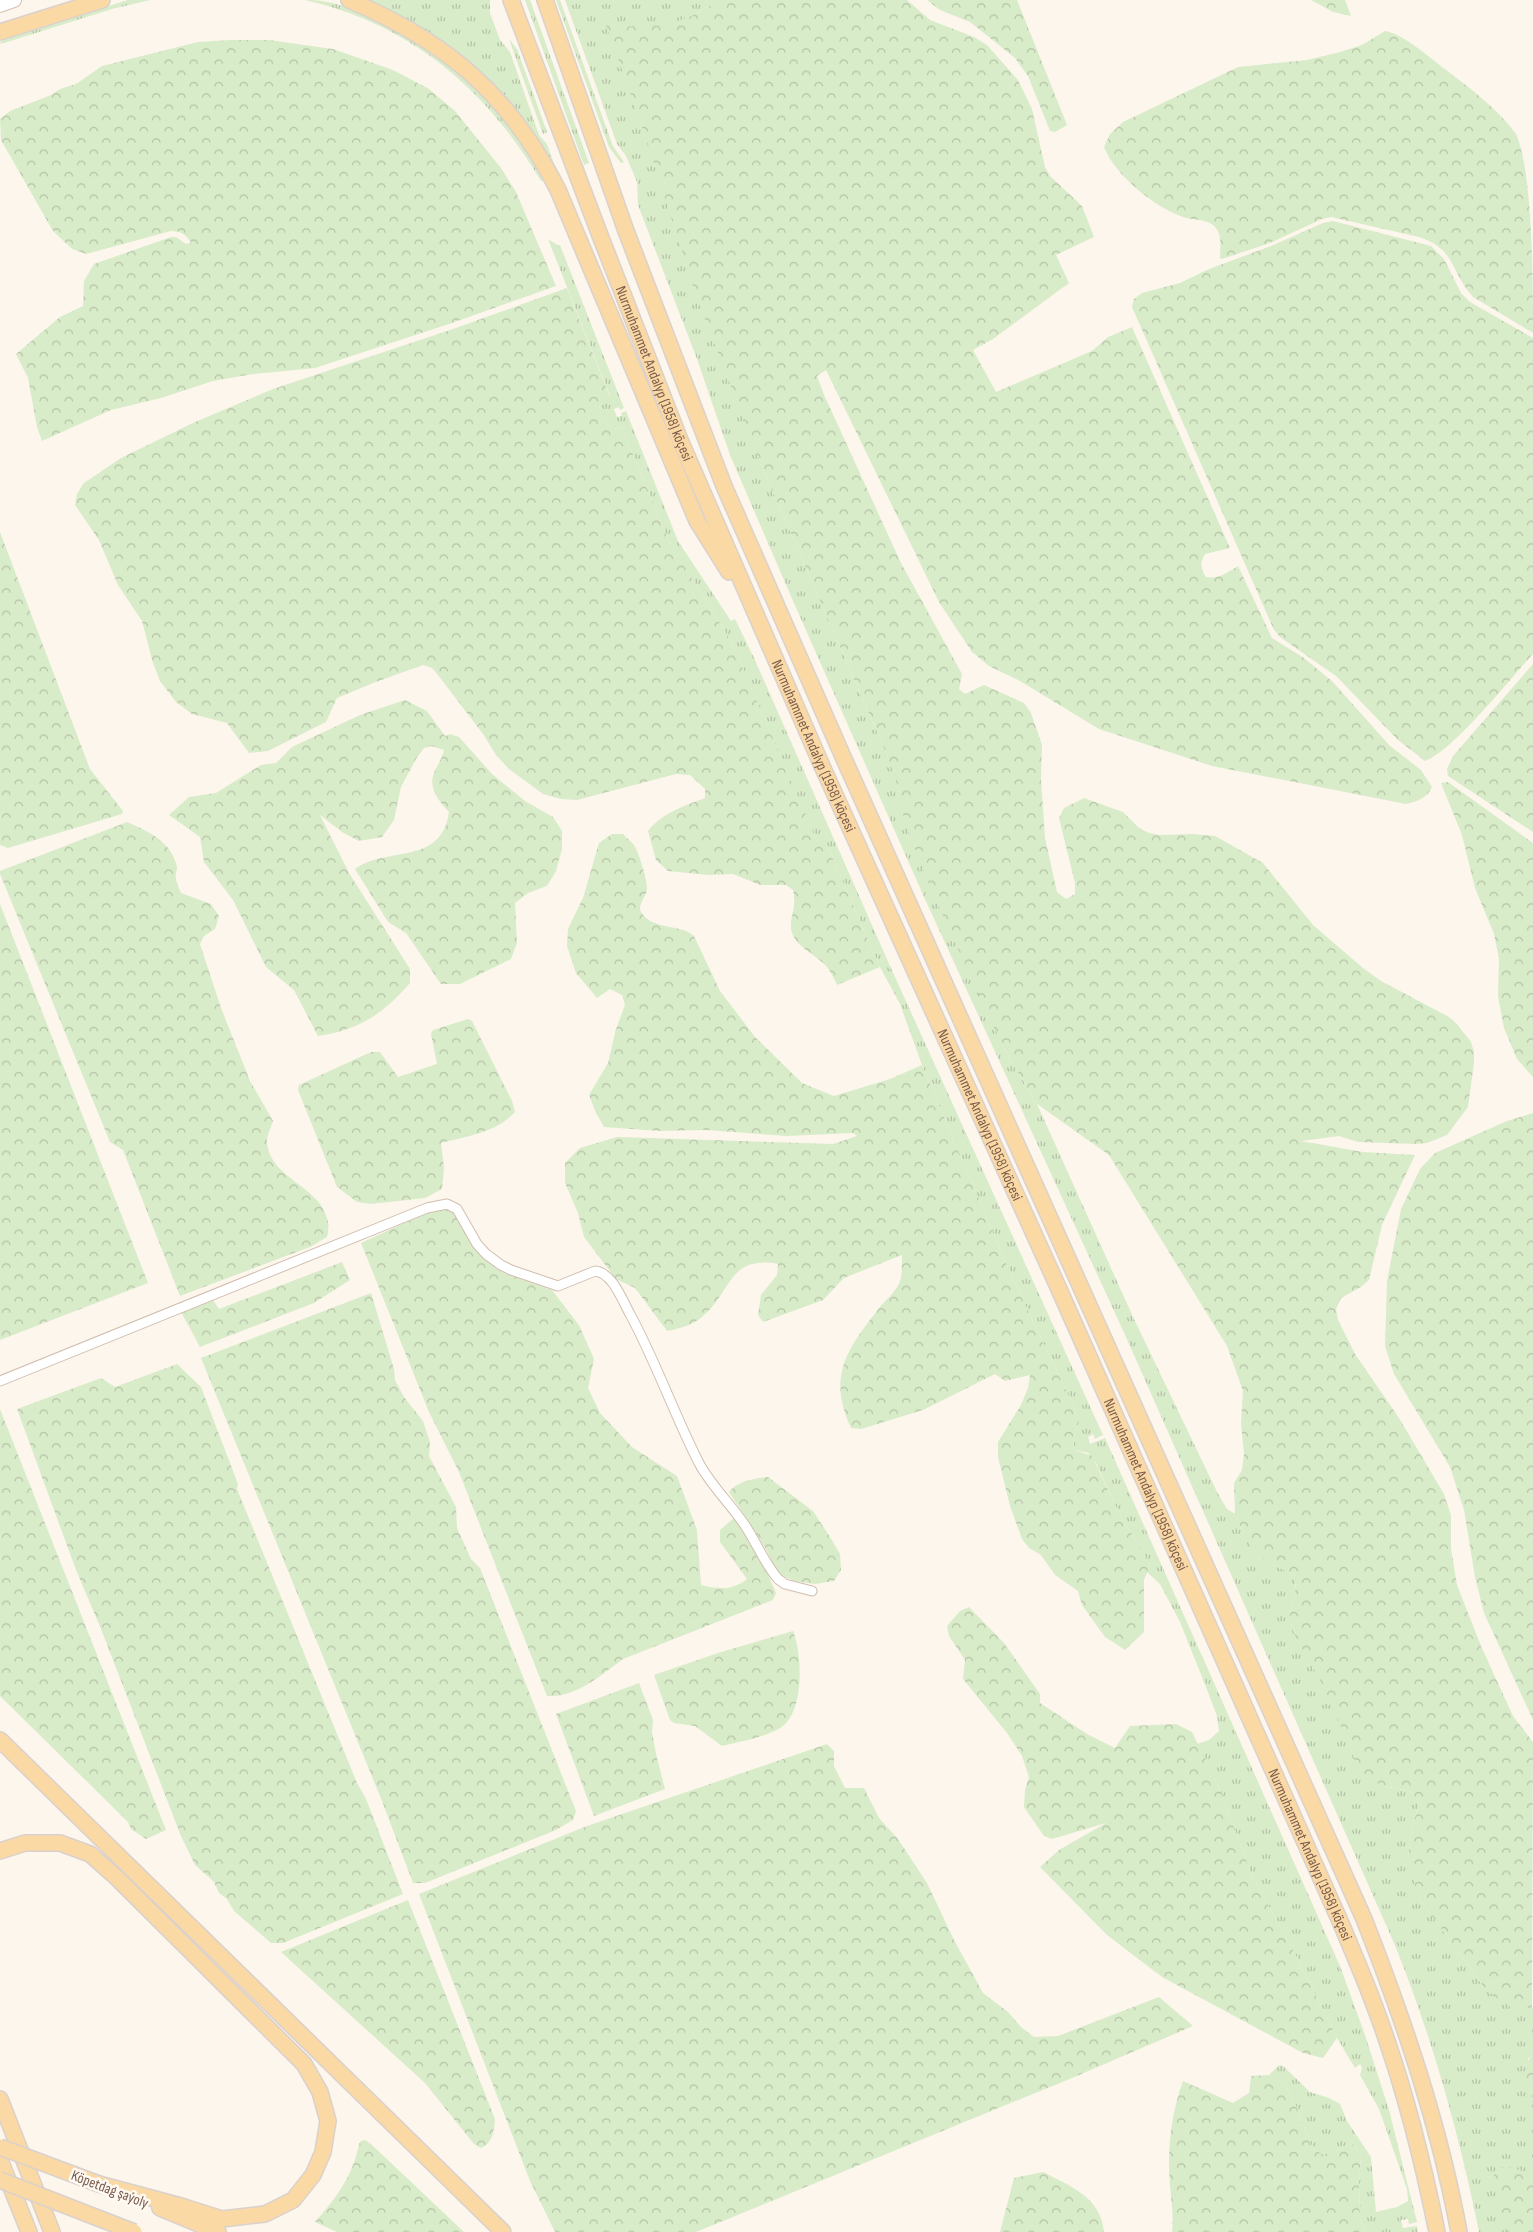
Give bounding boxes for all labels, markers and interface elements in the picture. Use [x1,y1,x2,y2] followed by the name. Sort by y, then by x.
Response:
[611,283,697,464] street label: Nurmuhammet Andalyp (1958) köçesi
[767,657,860,835] street label: Nurmuhammet Andalyp (1958) köçesi
[933,1026,1027,1204] street label: Nurmuhammet Andalyp (1958) köçesi
[1099,1396,1192,1574] street label: Nurmuhammet Andalyp (1958) köçesi
[1263,1766,1356,1944] street label: Nurmuhammet Andalyp (1958) köçesi
[68,2166,151,2213] street label: Köpetdag şaýoly

